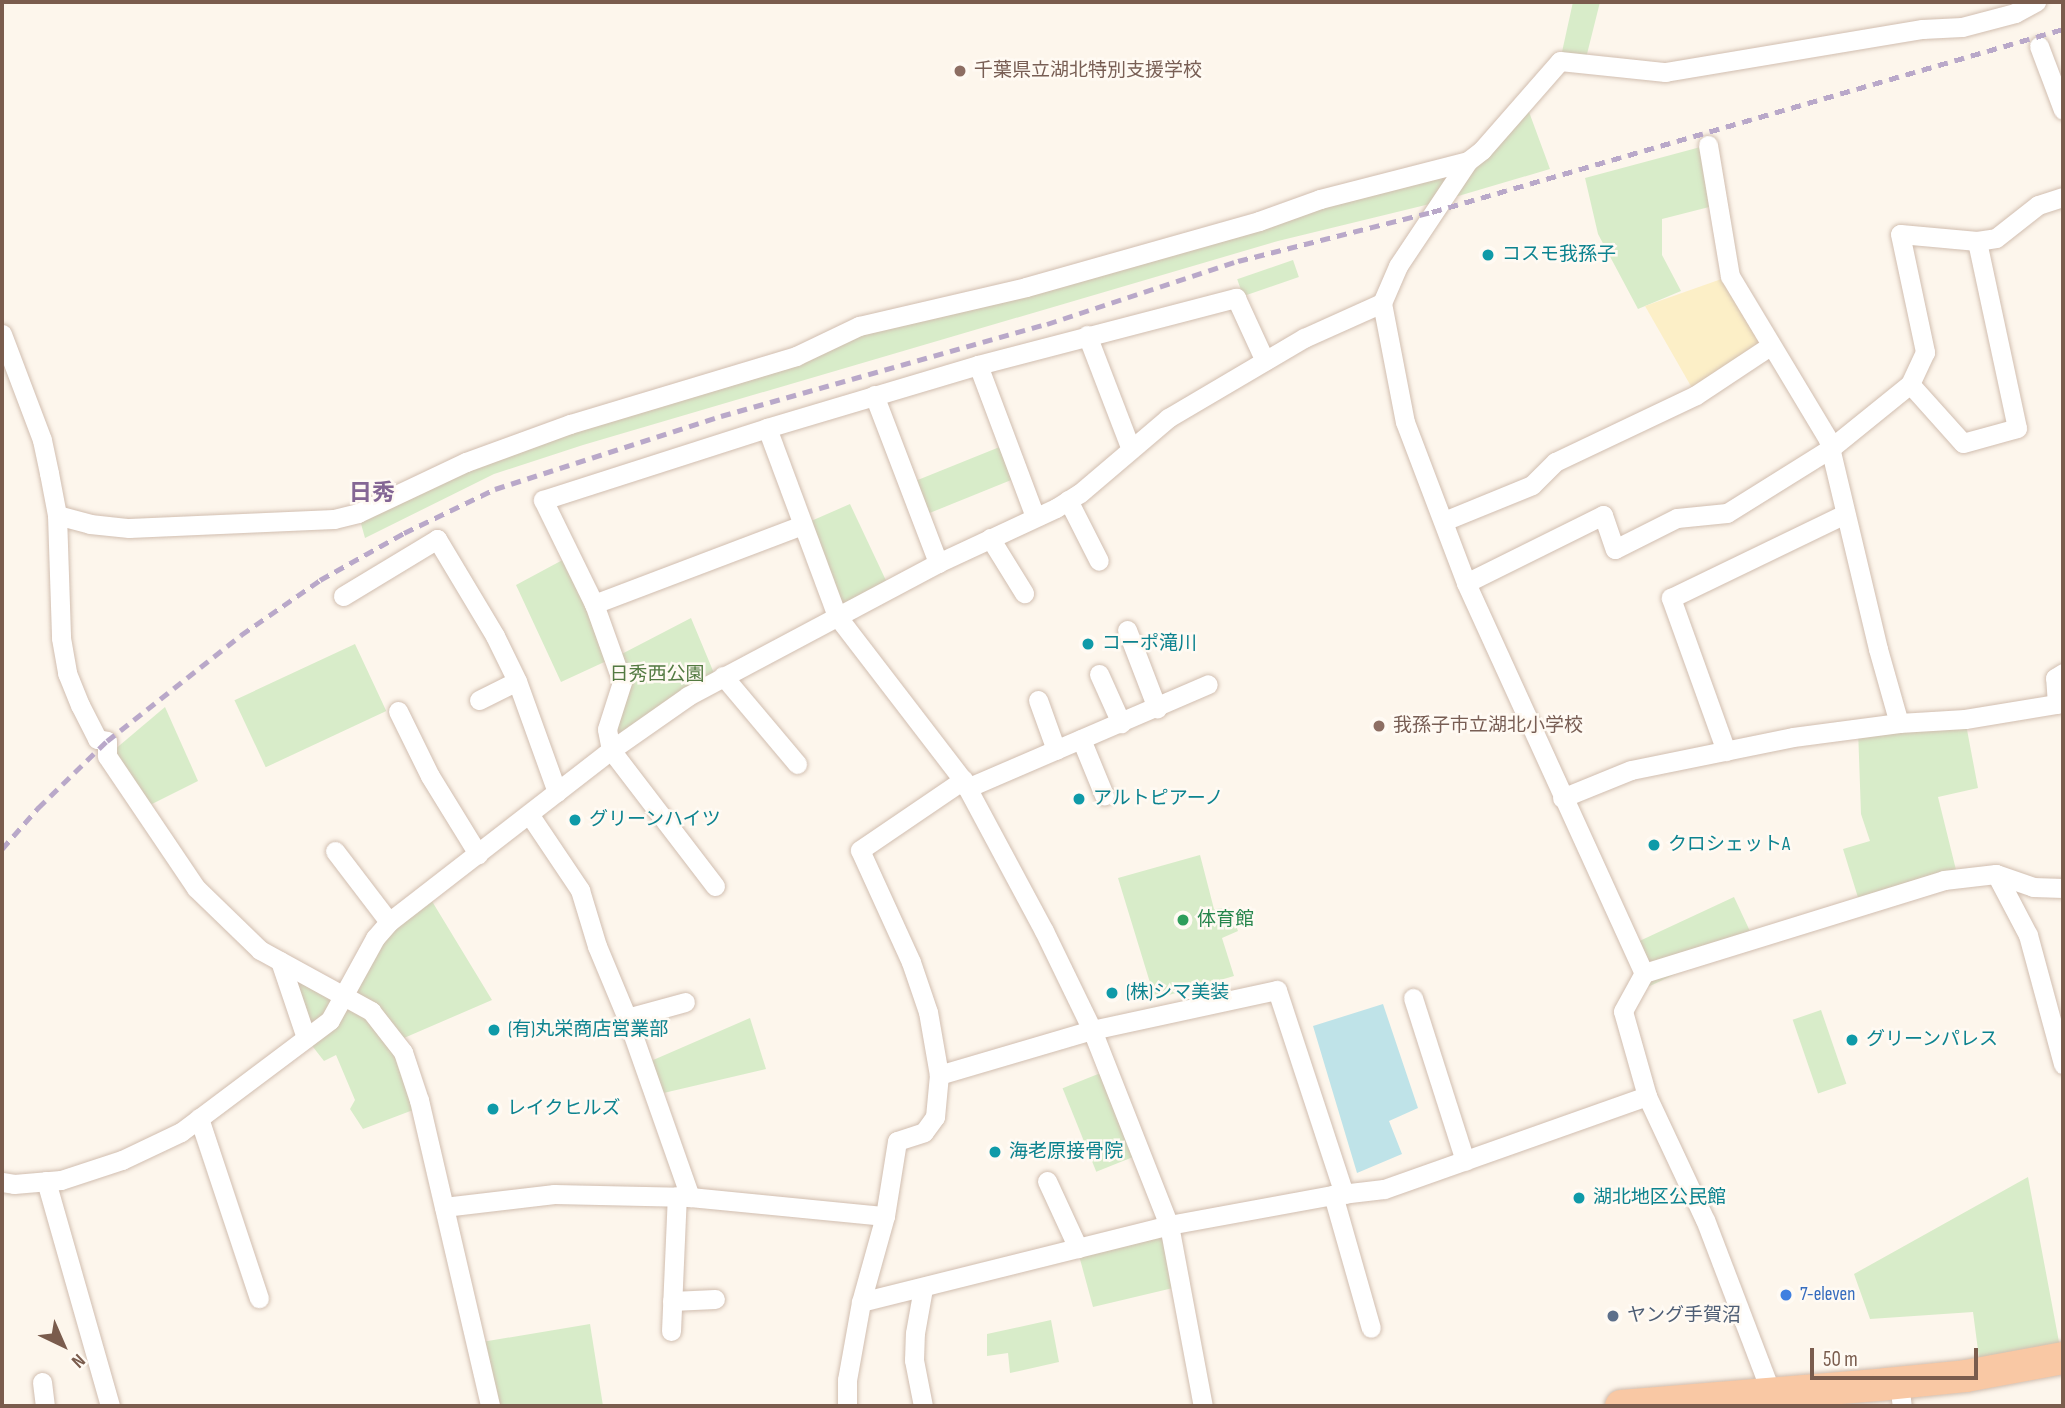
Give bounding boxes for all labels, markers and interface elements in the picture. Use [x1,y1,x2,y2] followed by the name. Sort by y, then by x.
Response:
[974,60,1202,82] place label: 千葉県立湖北特別支援学校
[952,63,968,79] marker: 千葉県立湖北特別支援学校
[1502,244,1616,266] place label: コスモ我孫子
[1480,247,1496,263] marker: コスモ我孫子
[349,479,395,507] district label: 日秀
[1102,633,1197,655] place label: コーポ滝川
[1080,636,1096,652] marker: コーポ滝川
[610,664,704,686] park label: 日秀西公園
[1393,715,1583,737] place label: 我孫子市立湖北小学校
[1371,718,1387,734] marker: 我孫子市立湖北小学校
[1093,788,1225,810] place label: アルトピアーノ
[1071,791,1087,807] marker: アルトピアーノ
[589,809,722,831] place label: グリーンハイツ
[567,812,583,828] marker: グリーンハイツ
[1668,834,1790,856] place label: クロシェットA
[1646,837,1662,853] marker: クロシェットA
[1197,909,1254,931] place label: 体育館
[1175,912,1191,928] marker: 体育館
[1126,982,1229,1004] place label: (株)シマ美装
[1104,985,1120,1001] marker: (株)シマ美装
[508,1019,668,1041] place label: (有)丸栄商店営業部
[486,1022,502,1038] marker: (有)丸栄商店営業部
[1866,1029,1999,1051] place label: グリーンパレス
[1844,1032,1860,1048] marker: グリーンパレス
[507,1098,621,1120] place label: レイクヒルズ
[485,1101,501,1117] marker: レイクヒルズ
[1009,1141,1123,1163] place label: 海老原接骨院
[987,1144,1003,1160] marker: 海老原接骨院
[1593,1187,1726,1209] place label: 湖北地区公民館
[1571,1190,1587,1206] marker: 湖北地区公民館
[1800,1284,1855,1306] place label: 7-eleven
[1778,1287,1794,1303] marker: 7-eleven
[1627,1305,1741,1327] place label: ヤング手賀沼
[1605,1308,1621,1324] marker: ヤング手賀沼
[28,1310,98,1380] north arrow
[1813,1334,1981,1378] scale bar
[1823,1347,1858,1372] text: 50 m
[66,1349,90,1372] text: N

